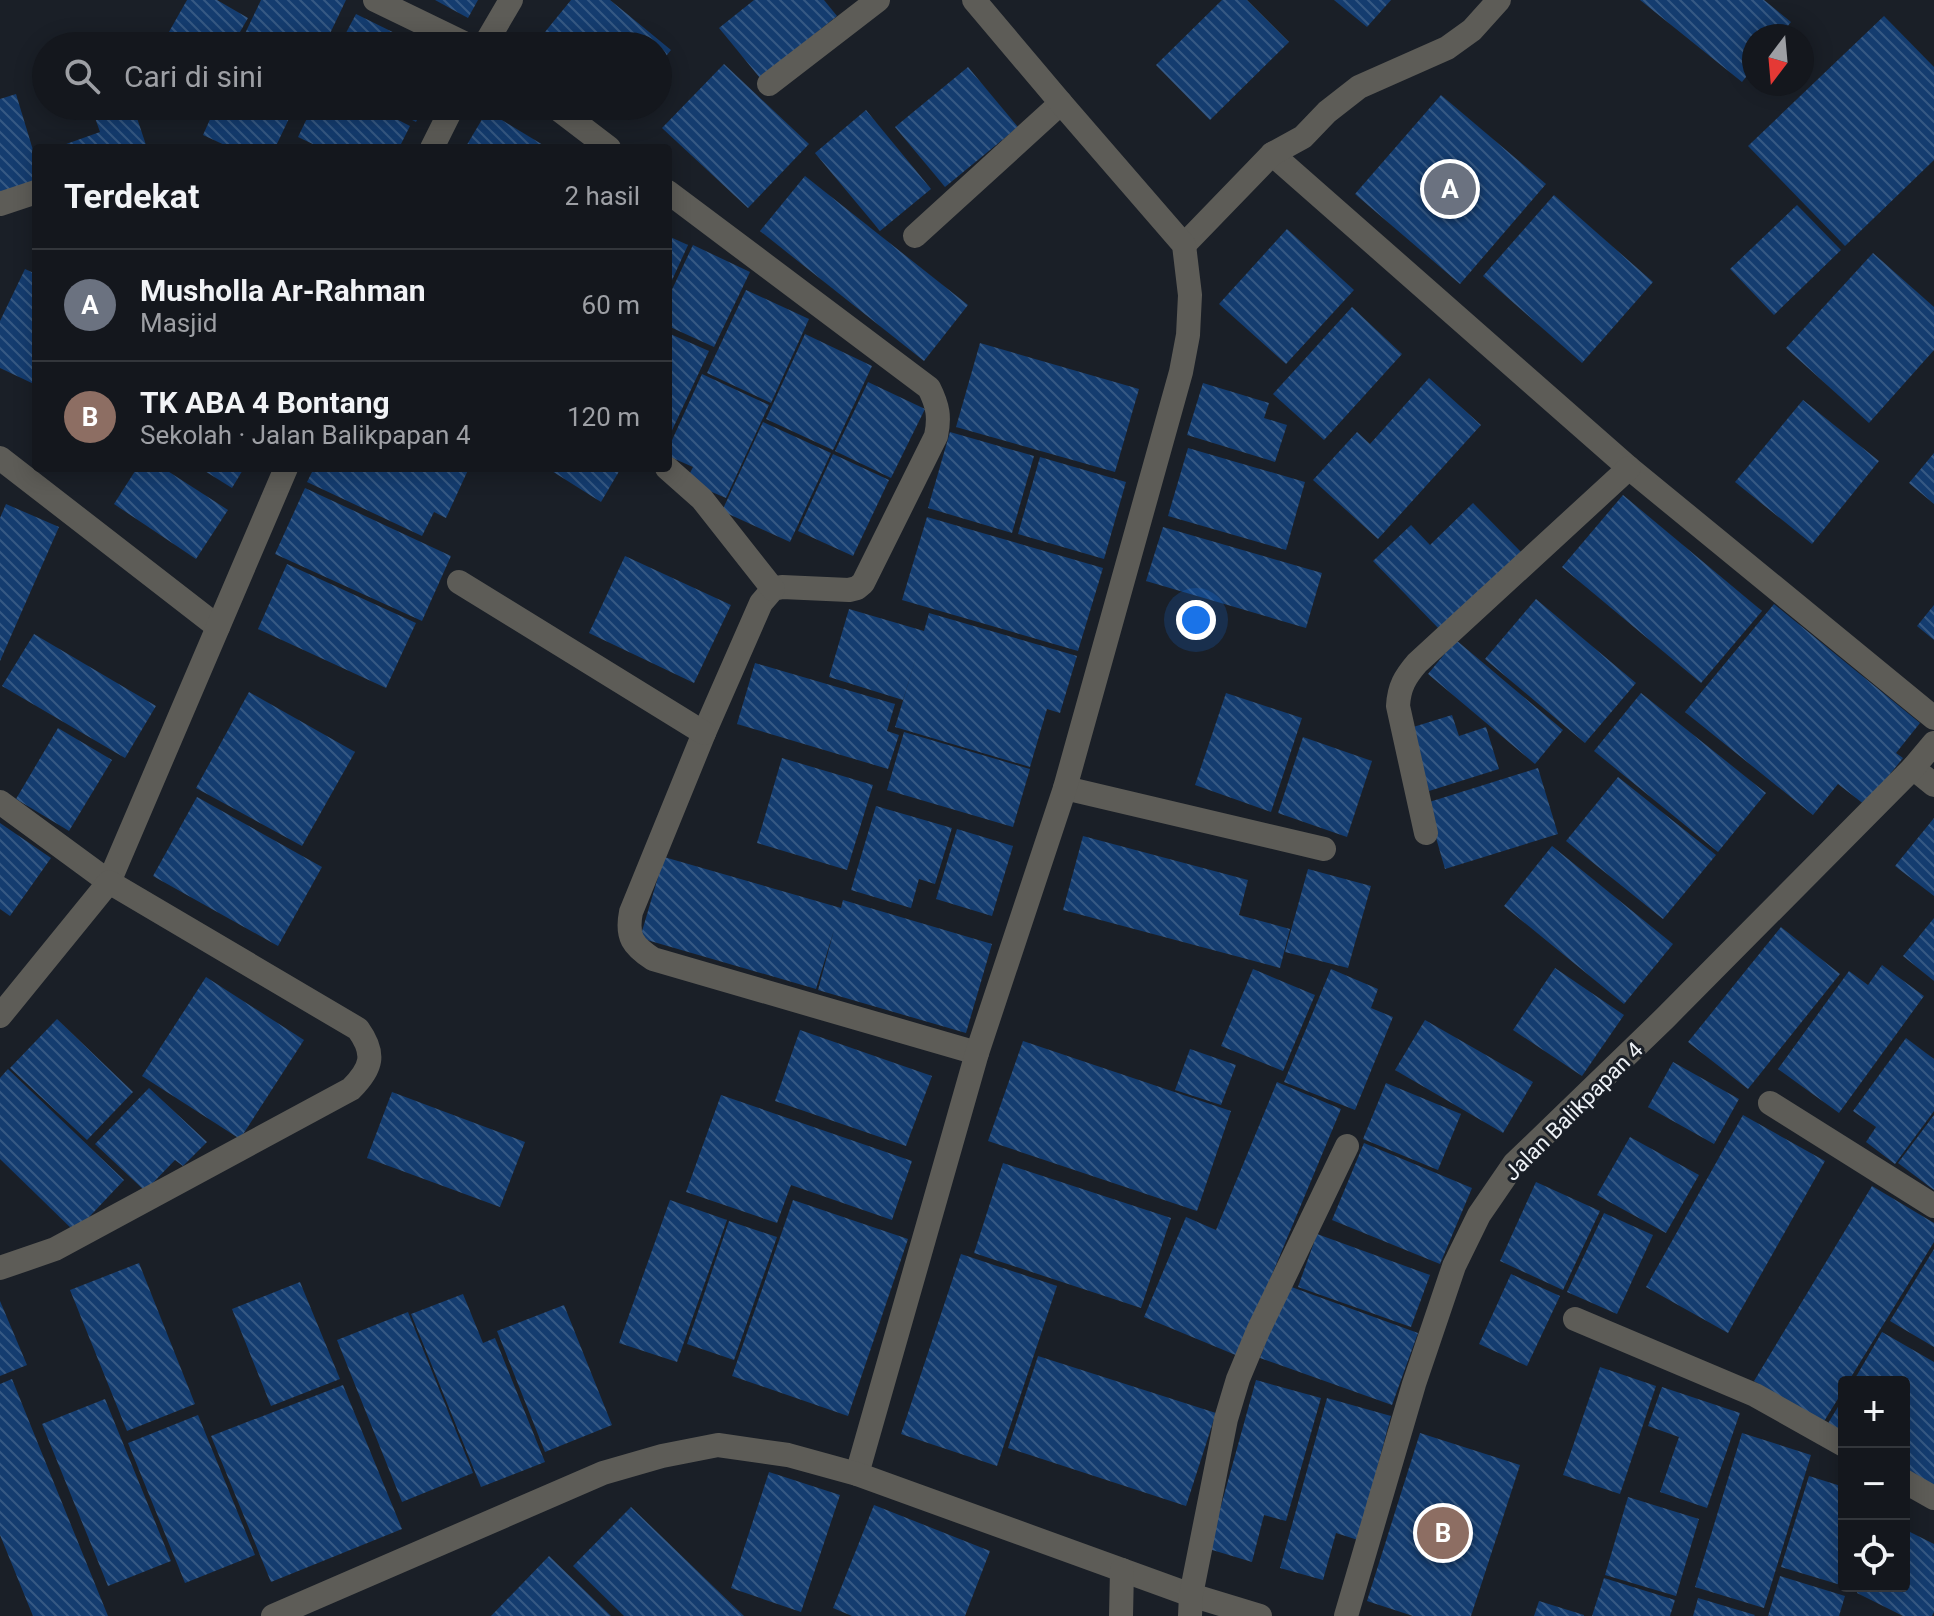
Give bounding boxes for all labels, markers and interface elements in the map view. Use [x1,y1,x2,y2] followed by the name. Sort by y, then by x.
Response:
[1742,24,1814,96] north arrow
[32,32,672,120] search box
[60,54,104,98] icon: search
[124,59,263,94] text: Cari di sini
[1424,159,1476,219] pin: A
[64,176,199,216] text: Terdekat
[564,181,640,211] text: 2 hasil
[140,273,426,308] text: Musholla Ar-Rahman
[81,290,99,320] text: A
[582,290,640,320] text: 60 m
[140,308,217,338] text: Masjid
[140,385,390,420] text: TK ABA 4 Bontang
[82,402,98,432] text: B
[567,402,640,432] text: 120 m
[140,420,471,450] text: Sekolah · Jalan Balikpapan 4
[1176,600,1216,640] your location
[1499,1037,1648,1186] street label: Jalan Balikpapan 4
[1838,1376,1910,1592] map controls
[1838,1376,1910,1448] button: +
[1838,1448,1910,1520] button: −
[1417,1503,1469,1563] pin: B
[1838,1520,1910,1592] button: locate

